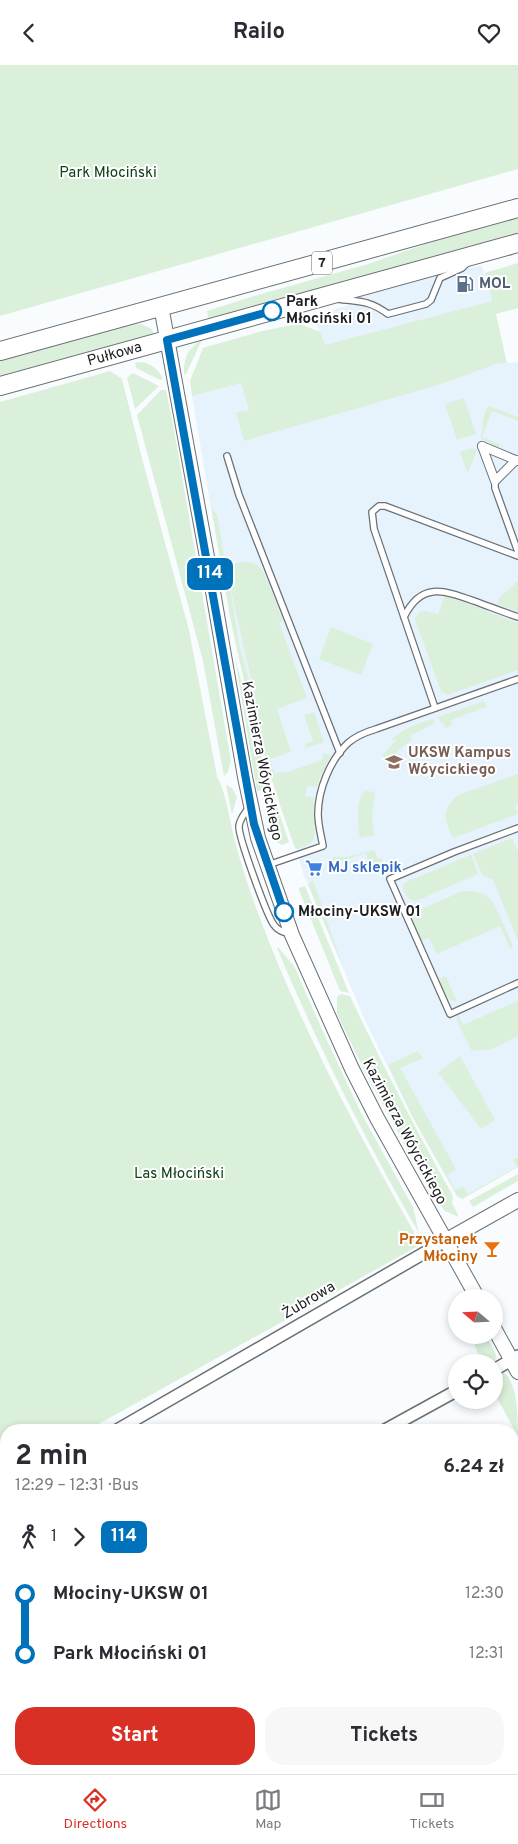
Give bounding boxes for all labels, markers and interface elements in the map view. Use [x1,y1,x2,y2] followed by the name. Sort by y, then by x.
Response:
[15,19,43,47] icon: back
[233,19,285,46] text: Railo
[475,19,503,47] icon: heart
[59,164,157,183] park label: Park Młociński
[312,252,332,275] road number: 7
[455,274,475,294] fuel station icon: MOL
[479,275,511,294] place label: MOL
[286,293,372,329] place label: Park Młociński 01
[262,301,282,321] marker: Park Młociński 01
[85,338,144,371] street label: Pułkowa
[181,558,239,590] line badge: 114
[197,562,223,585] text: 114
[236,680,286,842] street label: Kazimierza Wóycickiego
[408,744,511,780] place label: UKSW Kampus Wóycickiego
[384,752,404,772] school or university icon: UKSW Kampus Wóycickiego
[304,858,324,878] supermarket icon: MJ sklepik
[328,859,402,878] place label: MJ sklepik
[274,902,294,922] marker: Młociny-UKSW 01
[298,903,421,922] place label: Młociny-UKSW 01
[358,1056,450,1208] street label: Kazimierza Wóycickiego
[134,1165,224,1184] park label: Las Młociński
[399,1231,478,1267] place label: Przystanek Młociny
[482,1239,502,1259] bar icon: Przystanek Młociny
[278,1277,339,1324] street label: Żubrowa
[448,1289,502,1344] north arrow
[448,1289,503,1409] map controls
[448,1354,503,1409] button: locate
[15,1439,88,1475] text: 2 min
[443,1455,504,1479] text: 6.24 zł
[15,1476,139,1496] text: 12:29 – 12:31 · Bus
[15,1523,43,1551] icon: walk
[65,1523,93,1551] icon: forward
[111,1525,137,1548] text: 114
[51,1527,57,1547] text: 1
[53,1582,209,1606] text: Młociny-UKSW 01
[465,1584,504,1604] text: 12:30
[53,1642,207,1666] text: Park Młociński 01
[469,1644,504,1664] text: 12:31
[15,1707,255,1765] button: Start
[265,1707,504,1765] button: Tickets
[64,1786,127,1833] tab: Directions
[254,1786,282,1833] tab: Map
[410,1786,454,1833] tab: Tickets

